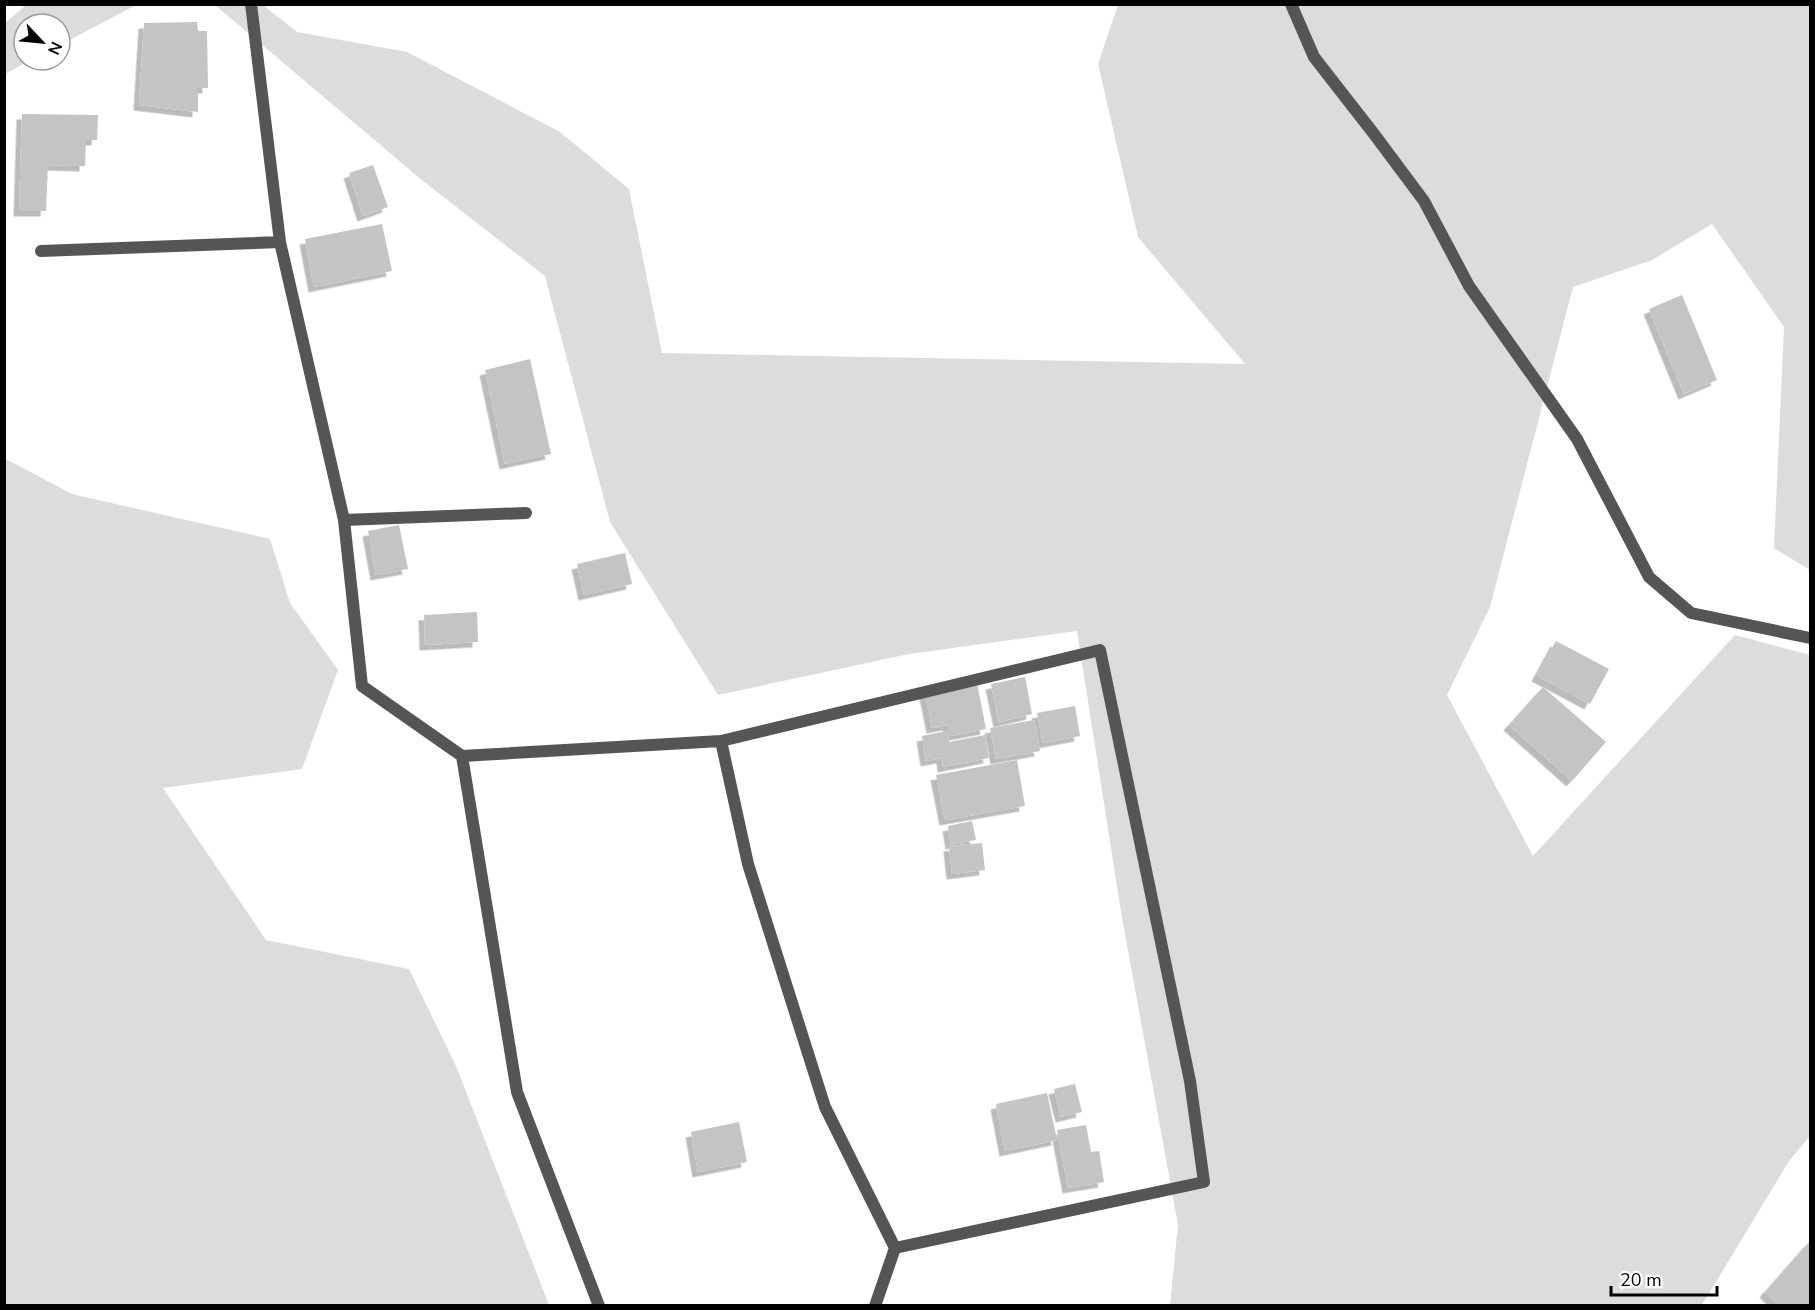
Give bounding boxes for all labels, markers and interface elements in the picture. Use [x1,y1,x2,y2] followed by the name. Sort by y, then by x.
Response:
[12,12,72,72] north arrow
[42,38,67,58] text: N
[1611,1259,1718,1297] scale bar
[1620,1268,1662,1292] text: 20 m

